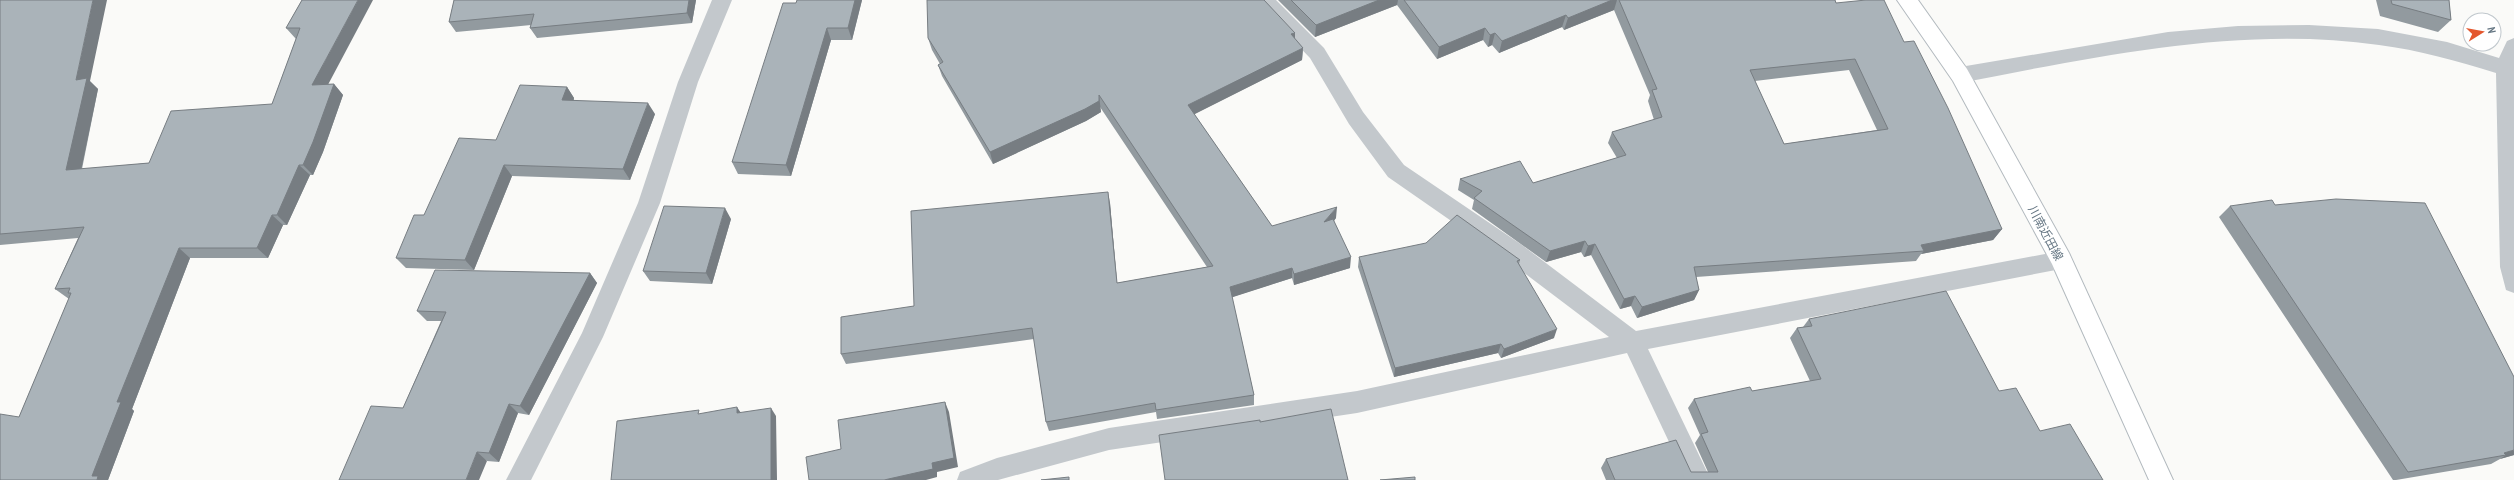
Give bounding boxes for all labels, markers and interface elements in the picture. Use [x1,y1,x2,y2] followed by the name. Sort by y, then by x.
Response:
[2462,12,2502,52] north arrow
[2484,26,2499,34] text: N
[2025,203,2067,263] street label: 川南近田線

